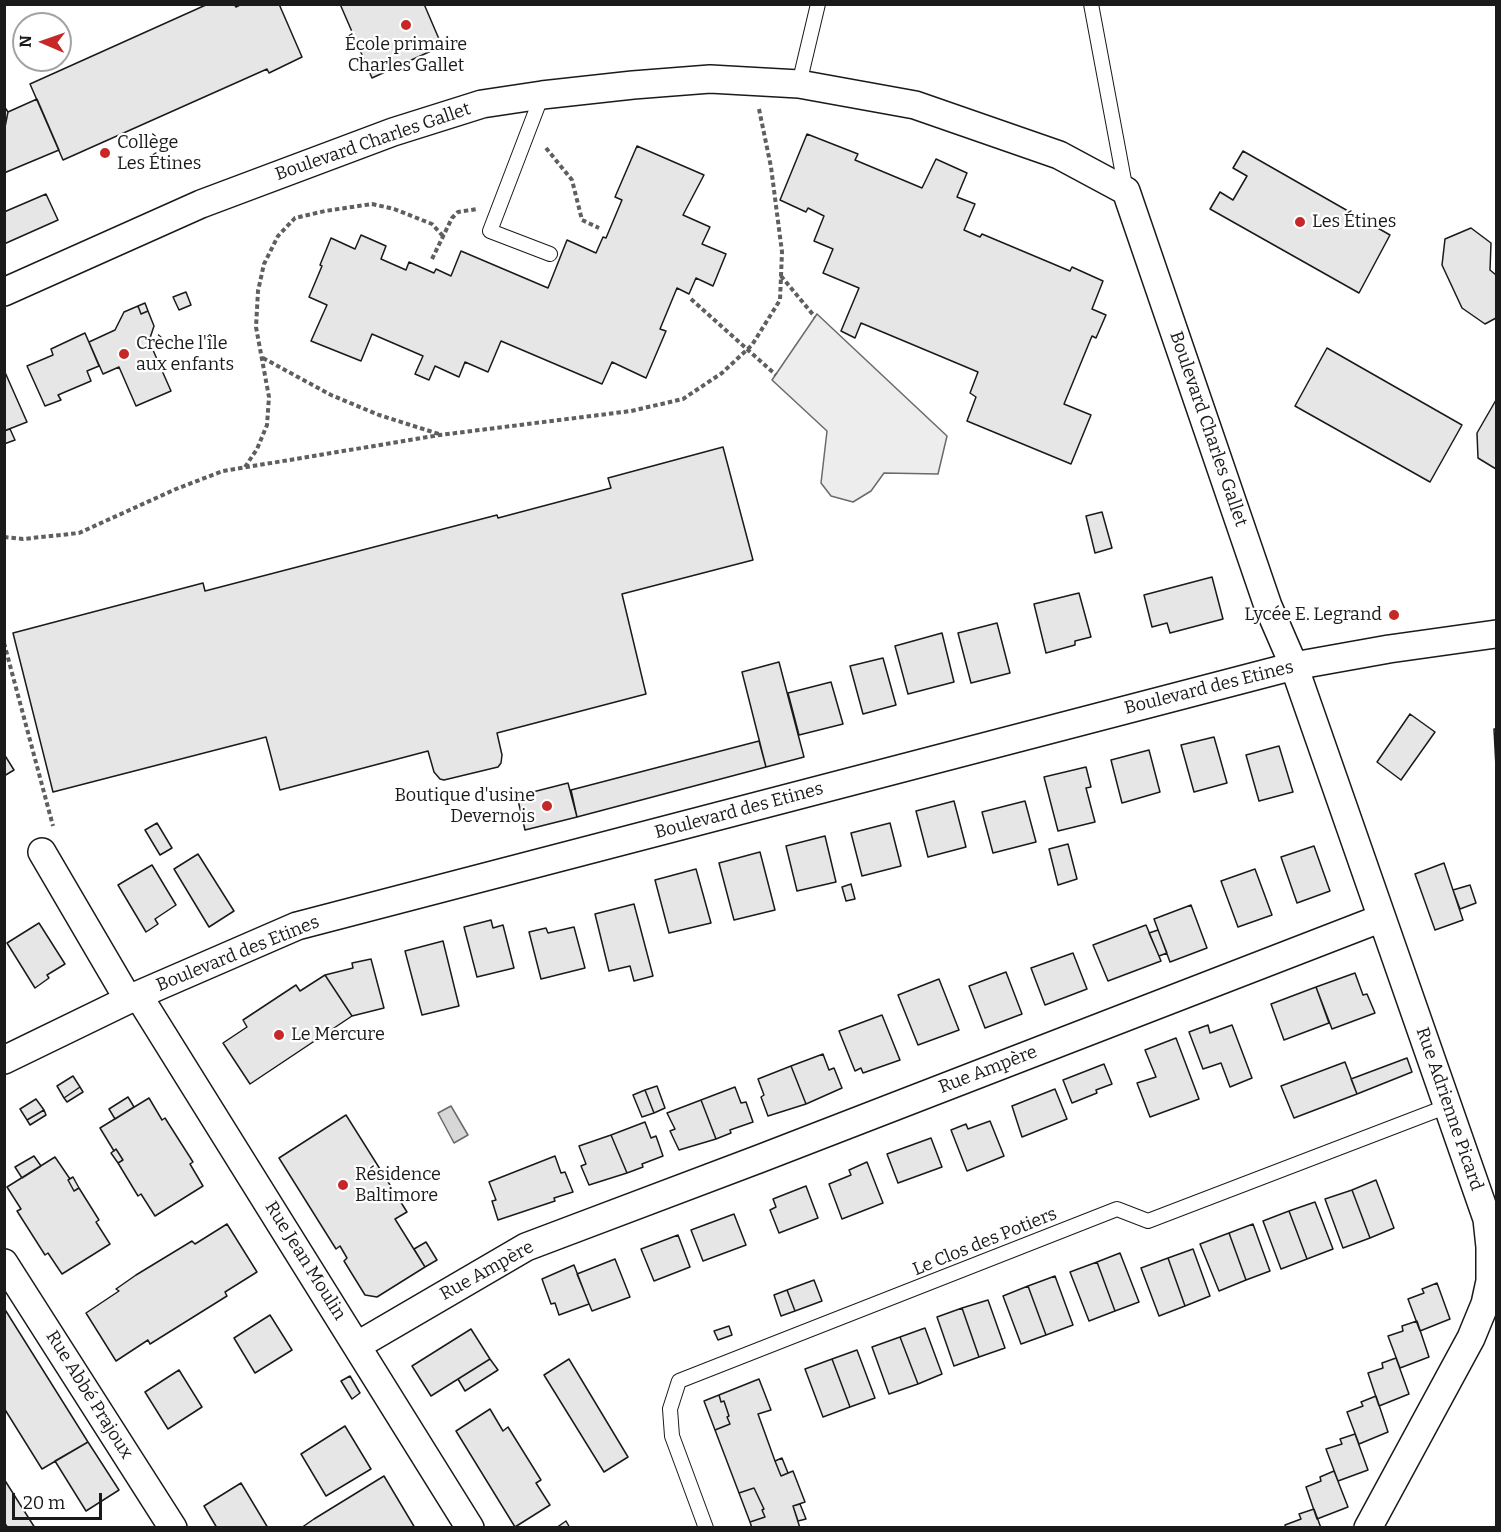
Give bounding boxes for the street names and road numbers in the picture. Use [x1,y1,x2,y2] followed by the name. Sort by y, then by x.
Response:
[273,98,473,186] street label: Boulevard Charles Gallet
[1164,329,1252,529] street label: Boulevard Charles Gallet
[1122,657,1296,719] street label: Boulevard des Etines
[652,778,826,844] street label: Boulevard des Etines
[153,911,323,997] street label: Boulevard des Etines
[1411,1025,1487,1193] street label: Rue Adrienne Picard
[936,1041,1040,1099] street label: Rue Ampère
[260,1198,350,1324] street label: Rue Jean Moulin
[910,1203,1060,1281] street label: Le Clos des Potiers
[436,1236,538,1306] street label: Rue Ampère
[41,1327,137,1463] street label: Rue Abbé Prajoux

